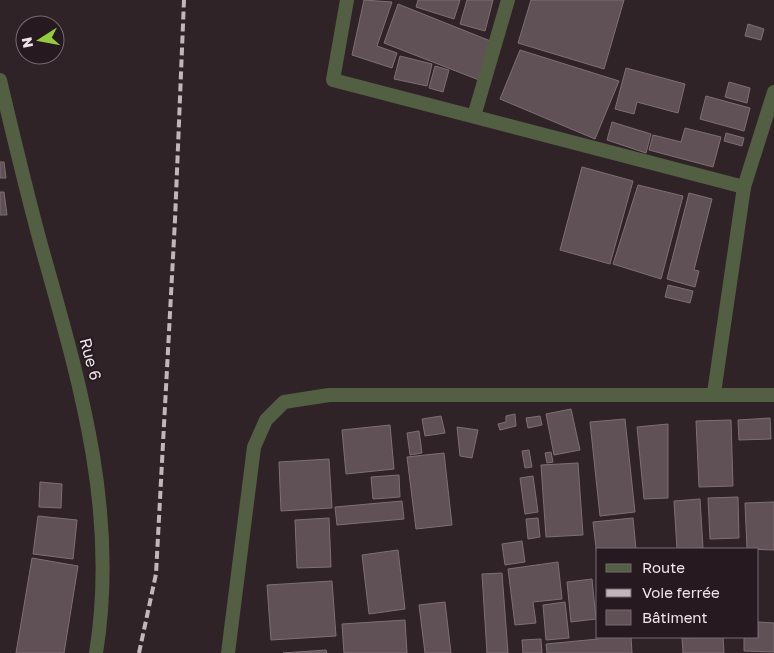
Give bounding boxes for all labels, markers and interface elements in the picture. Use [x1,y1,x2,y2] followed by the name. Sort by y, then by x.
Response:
[15,15,65,65] north arrow
[17,36,36,49] text: N
[76,336,106,382] street label: Rue 6
[596,548,759,638] legend
[642,558,685,576] text: Route
[642,583,720,601] text: Voie ferrée
[642,608,707,626] text: Bâtiment

